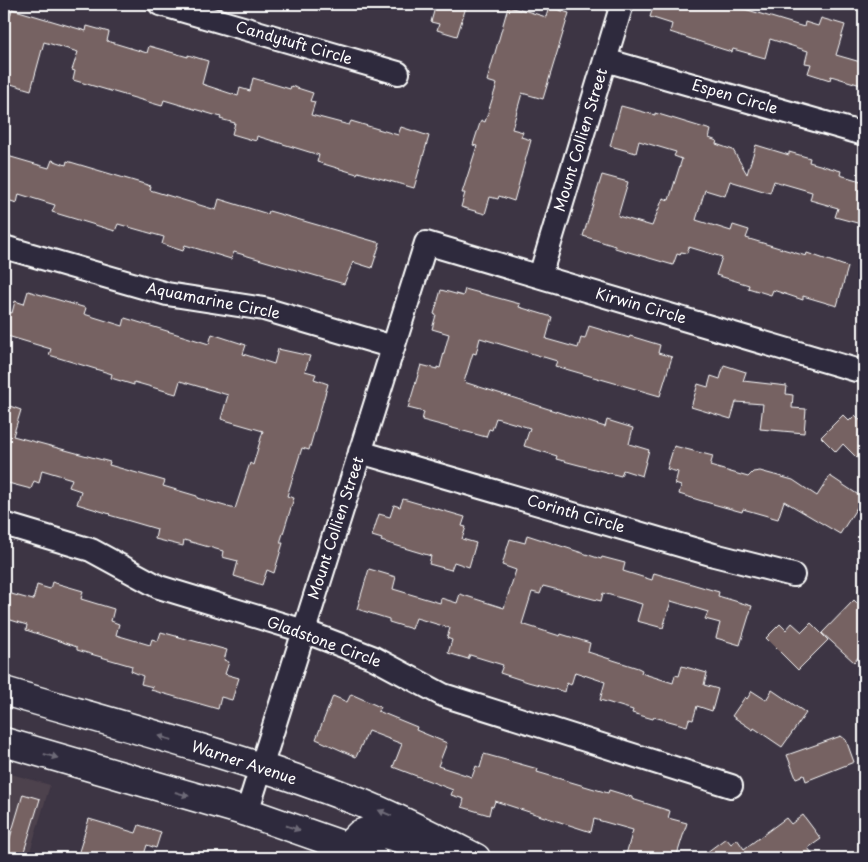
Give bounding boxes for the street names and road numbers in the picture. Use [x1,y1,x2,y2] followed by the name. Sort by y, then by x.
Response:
[233,14,356,69] street label: Candytuft Circle
[547,65,612,214] street label: Mount Collien Street
[690,72,781,119] street label: Espen Circle
[144,275,282,324] street label: Aquamarine Circle
[593,281,690,329] street label: Kirwin Circle
[301,453,369,602] street label: Mount Collien Street
[525,488,628,538] street label: Corinth Circle
[264,609,385,672] street label: Gladstone Circle
[189,734,300,789] street label: Warner Avenue

